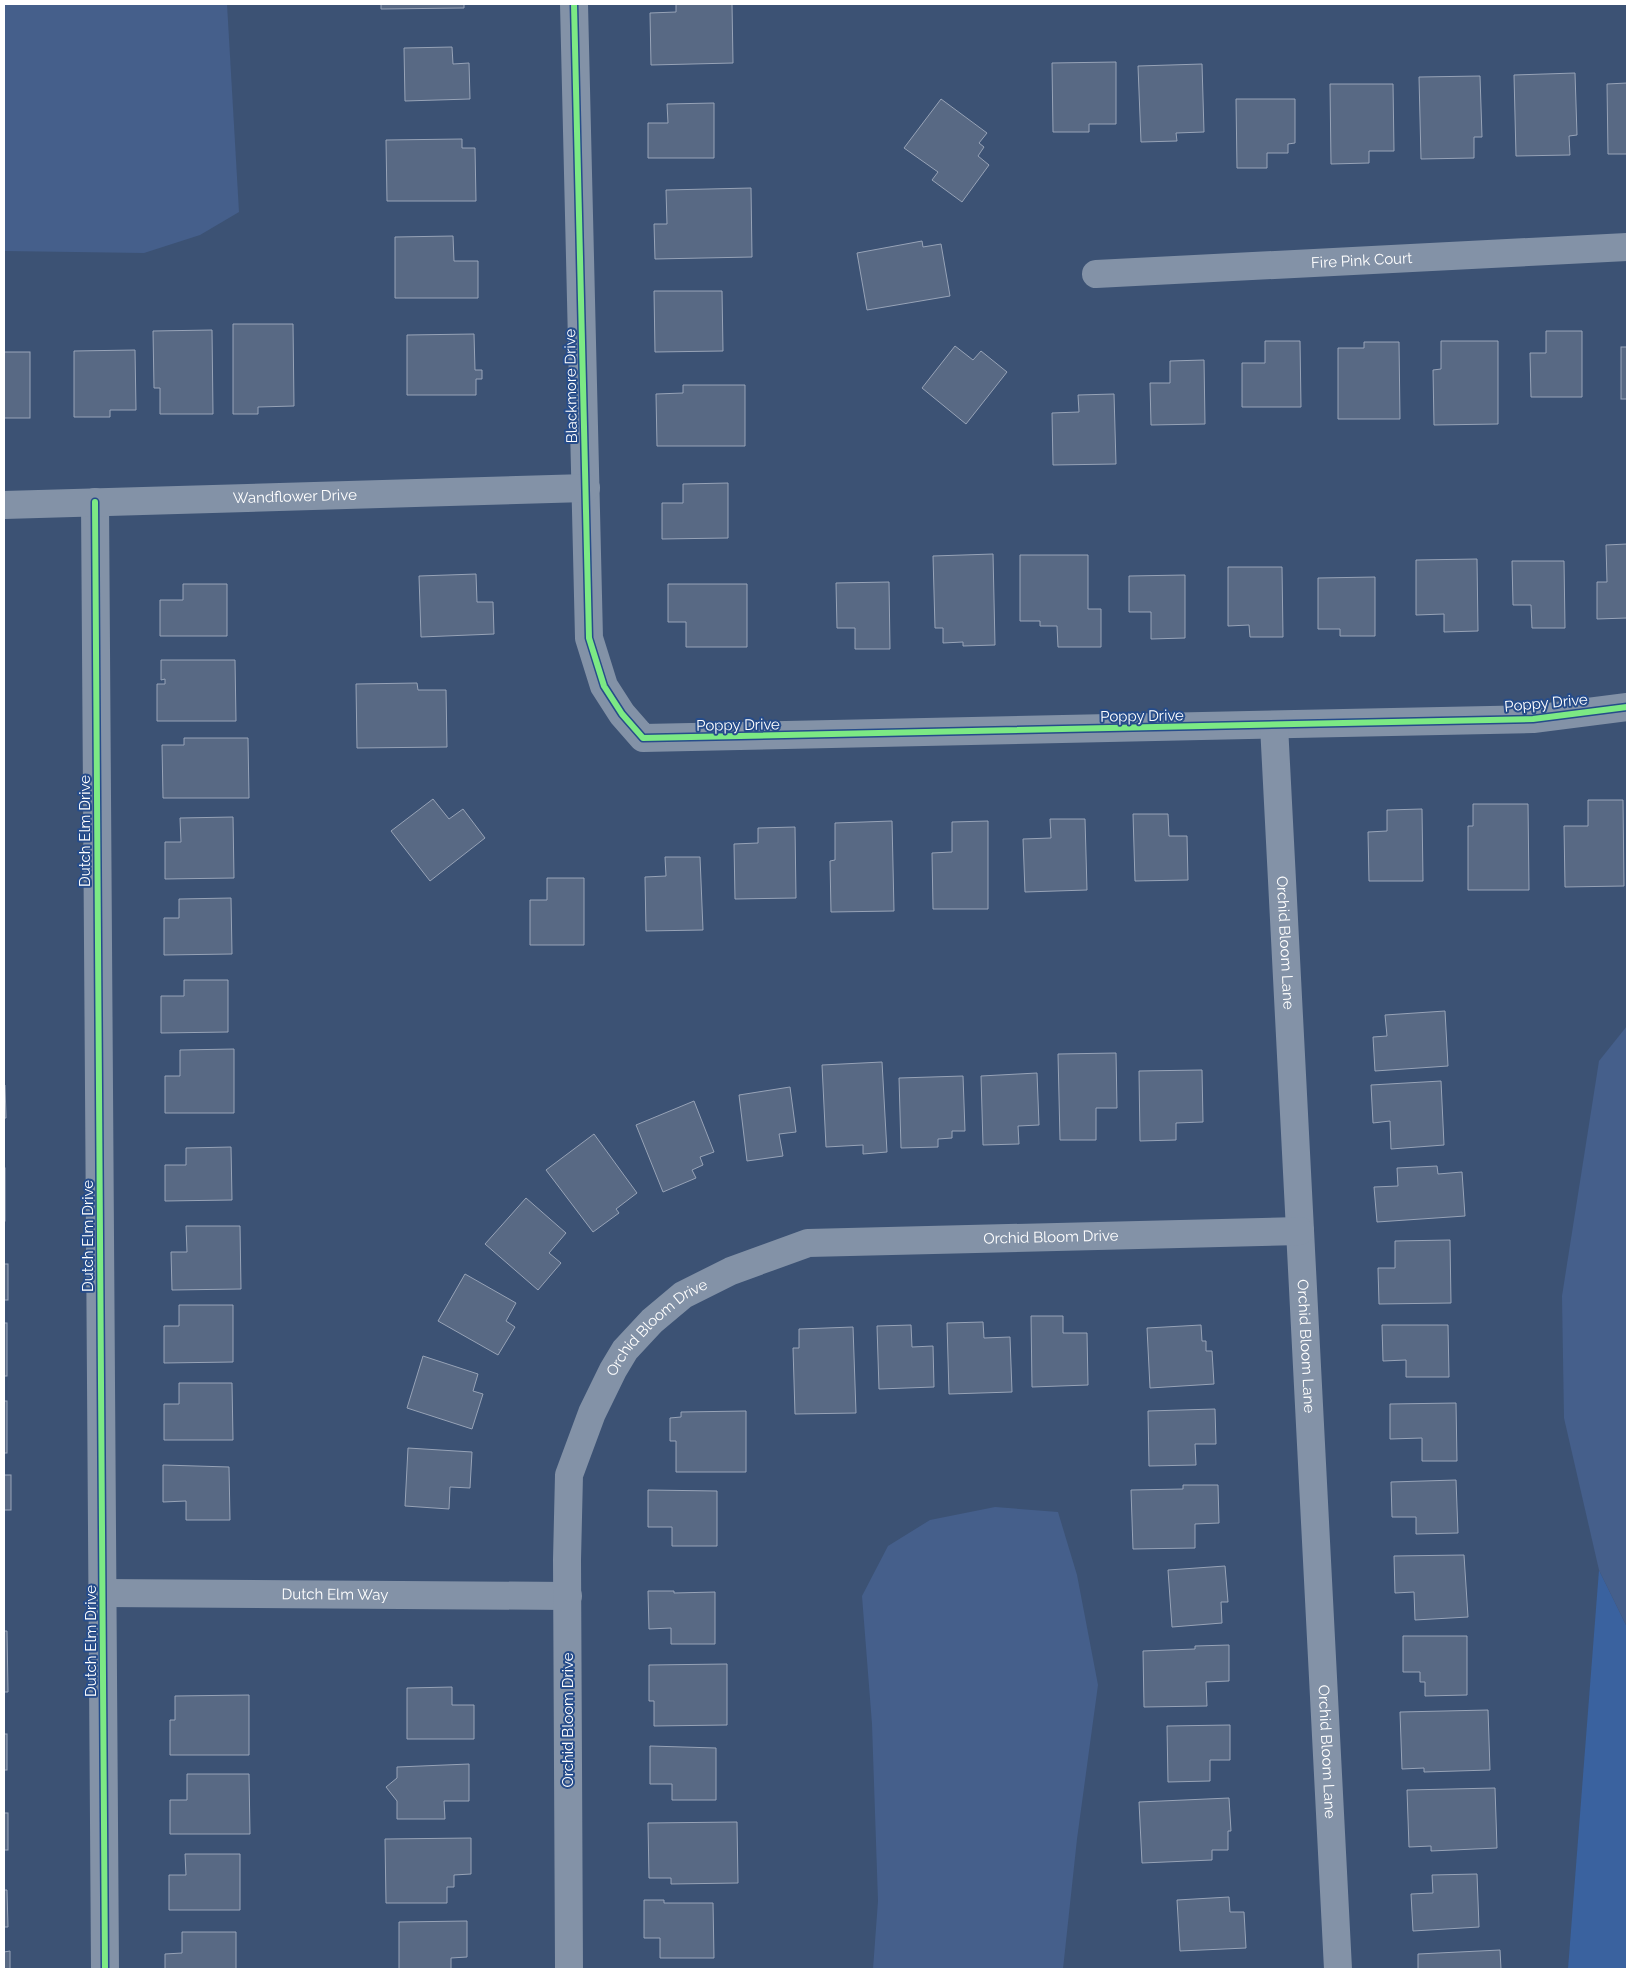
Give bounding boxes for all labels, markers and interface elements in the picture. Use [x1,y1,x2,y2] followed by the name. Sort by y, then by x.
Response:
[1311,249,1413,272] street label: Fire Pink Court
[561,328,581,443] street label: Blackmore Drive
[233,486,357,507] street label: Wandflower Drive
[1504,690,1589,716] street label: Poppy Drive
[1100,706,1184,726] street label: Poppy Drive
[696,715,780,735] street label: Poppy Drive
[76,775,94,887] street label: Dutch Elm Drive
[1273,875,1298,1010] street label: Orchid Bloom Lane
[79,1180,97,1292] street label: Dutch Elm Drive
[983,1226,1119,1248] street label: Orchid Bloom Drive
[602,1275,711,1379] street label: Orchid Bloom Drive
[1294,1279,1318,1414] street label: Orchid Bloom Lane
[82,1585,100,1697] street label: Dutch Elm Drive
[282,1585,388,1604] street label: Dutch Elm Way
[559,1652,577,1787] street label: Orchid Bloom Drive
[1314,1684,1339,1819] street label: Orchid Bloom Lane

